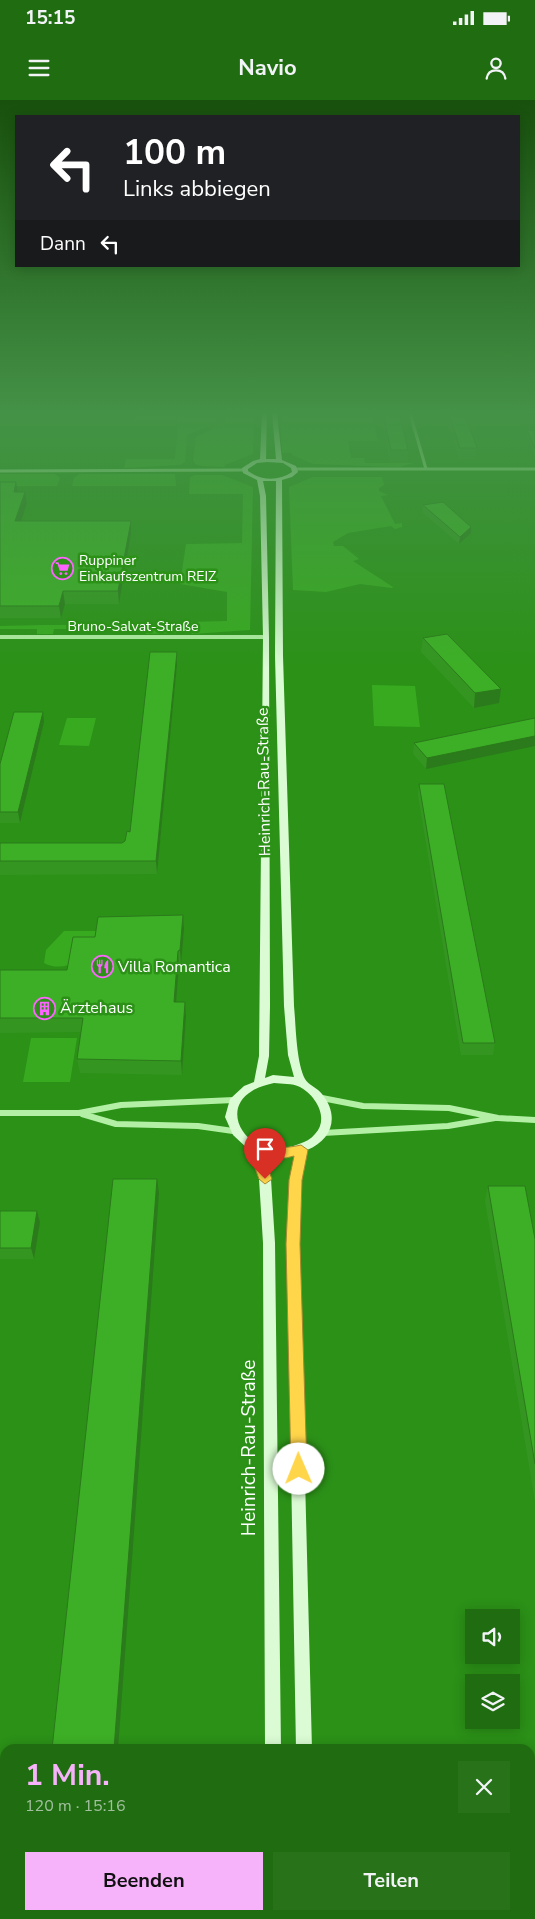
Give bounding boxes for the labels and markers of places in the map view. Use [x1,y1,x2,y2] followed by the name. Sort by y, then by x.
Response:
[79,551,216,586] place label: Ruppiner Einkaufszentrum REIZ
[51,556,75,580] supermarket icon: Ruppiner Einkaufszentrum REIZ
[90,955,114,979] restaurant icon: Villa Romantica
[117,956,231,978] place label: Villa Romantica
[32,996,56,1020] building icon: Ärztehaus
[60,997,133,1019] place label: Ärztehaus
[244,1128,286,1179] pin

